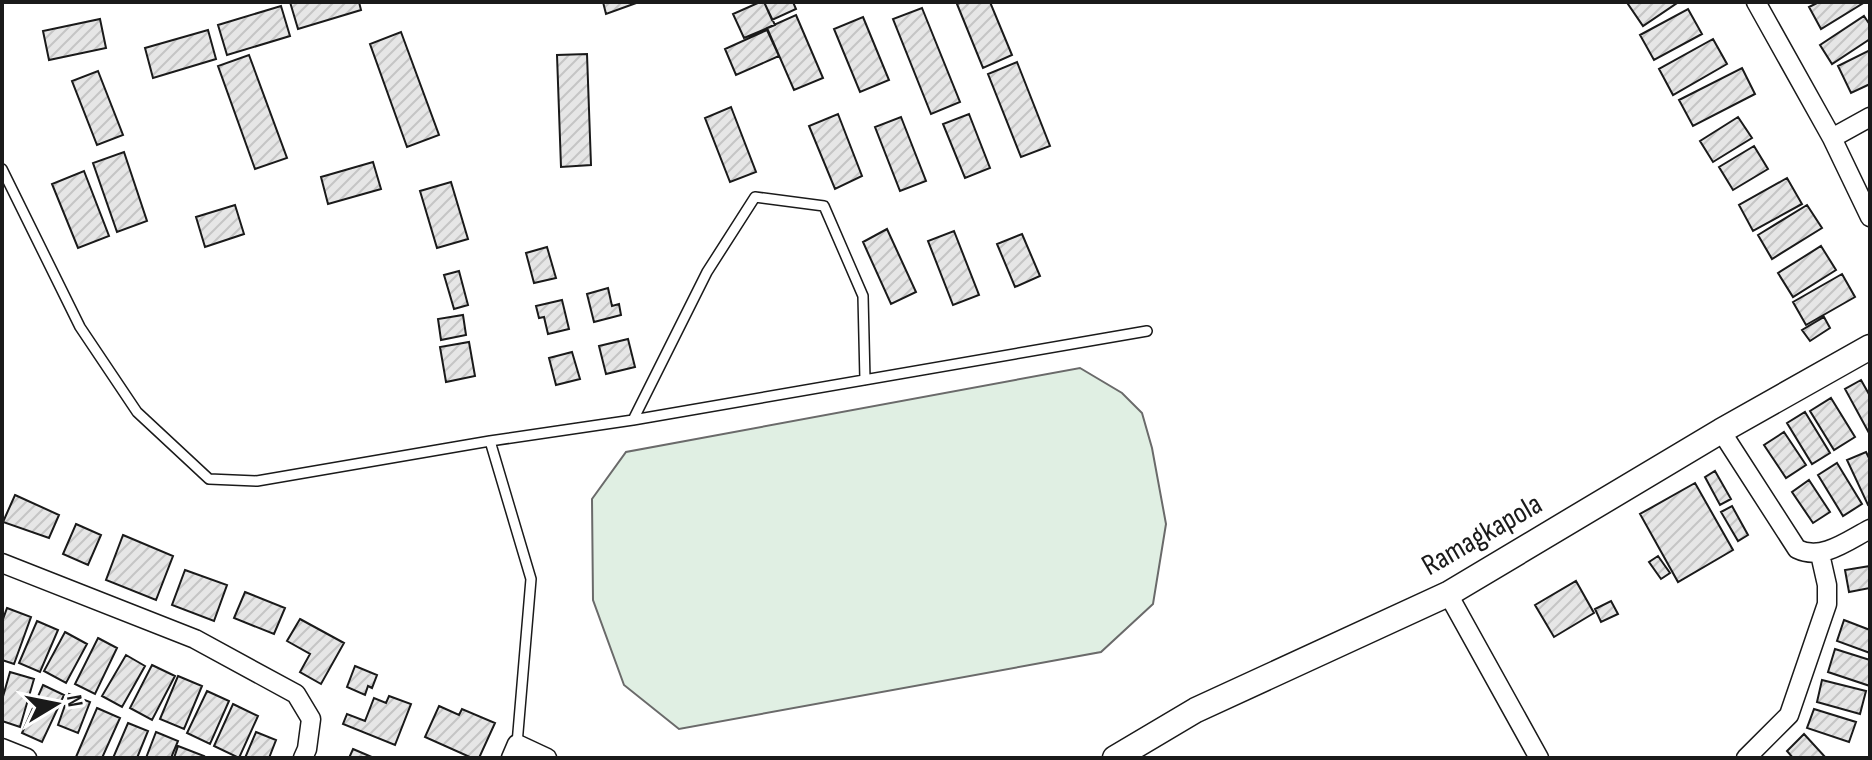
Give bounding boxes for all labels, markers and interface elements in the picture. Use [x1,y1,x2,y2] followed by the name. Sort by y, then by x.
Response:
[1415,486,1549,584] street label: Ramagkapola
[16,664,96,744] north arrow
[60,693,89,709] text: N

